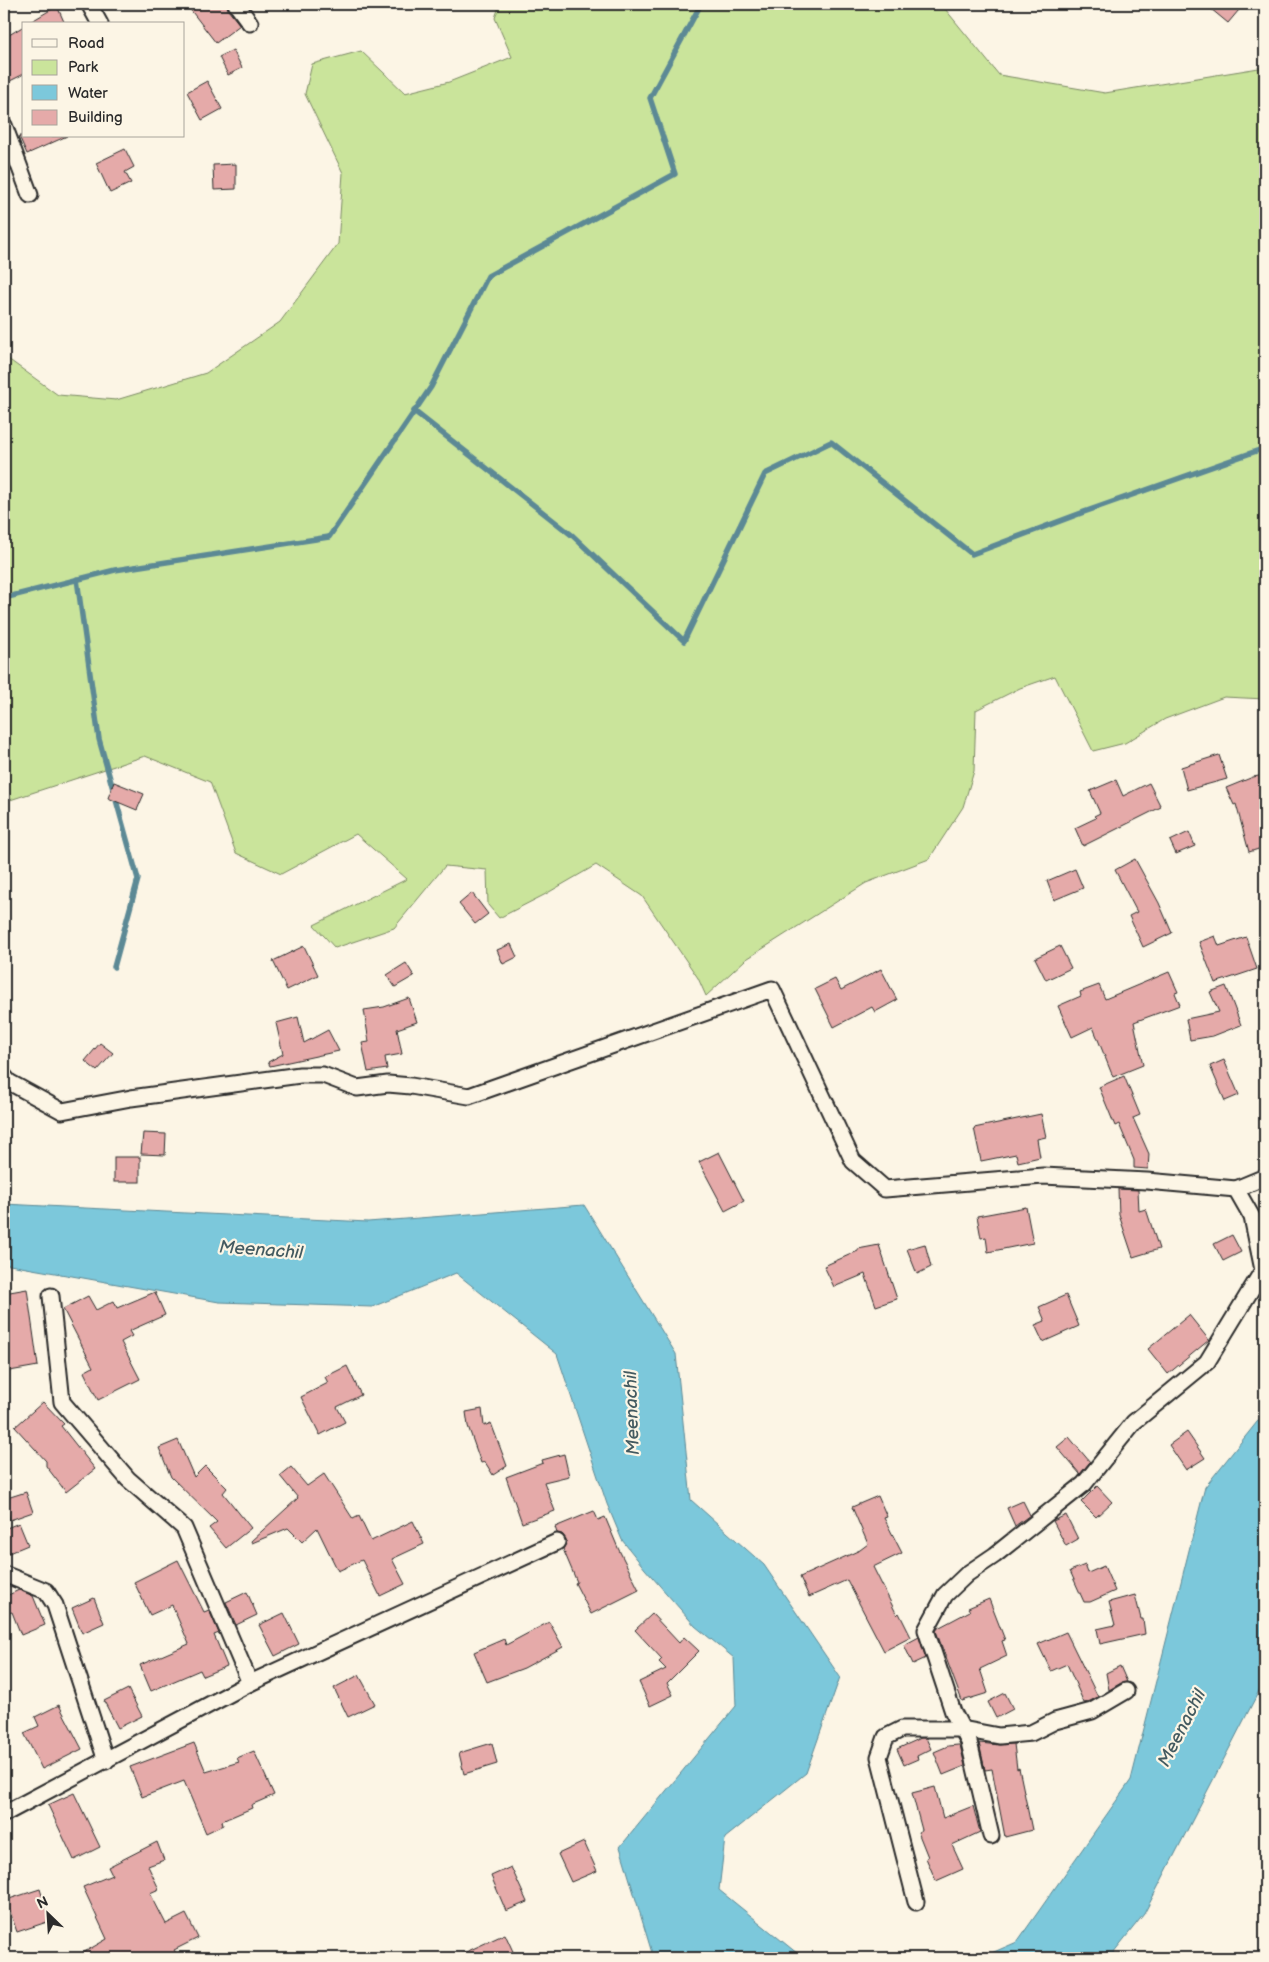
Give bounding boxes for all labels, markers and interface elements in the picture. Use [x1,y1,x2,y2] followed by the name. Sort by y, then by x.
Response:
[22,22,185,138] legend
[68,34,104,53] text: Road
[68,58,99,77] text: Park
[68,84,108,103] text: Water
[68,108,123,127] text: Building
[218,1237,305,1263] water label: Meenachil
[620,1370,644,1455] water label: Meenachil
[1154,1685,1211,1770] water label: Meenachil
[22,1890,72,1940] north arrow
[34,1893,51,1913] text: N

